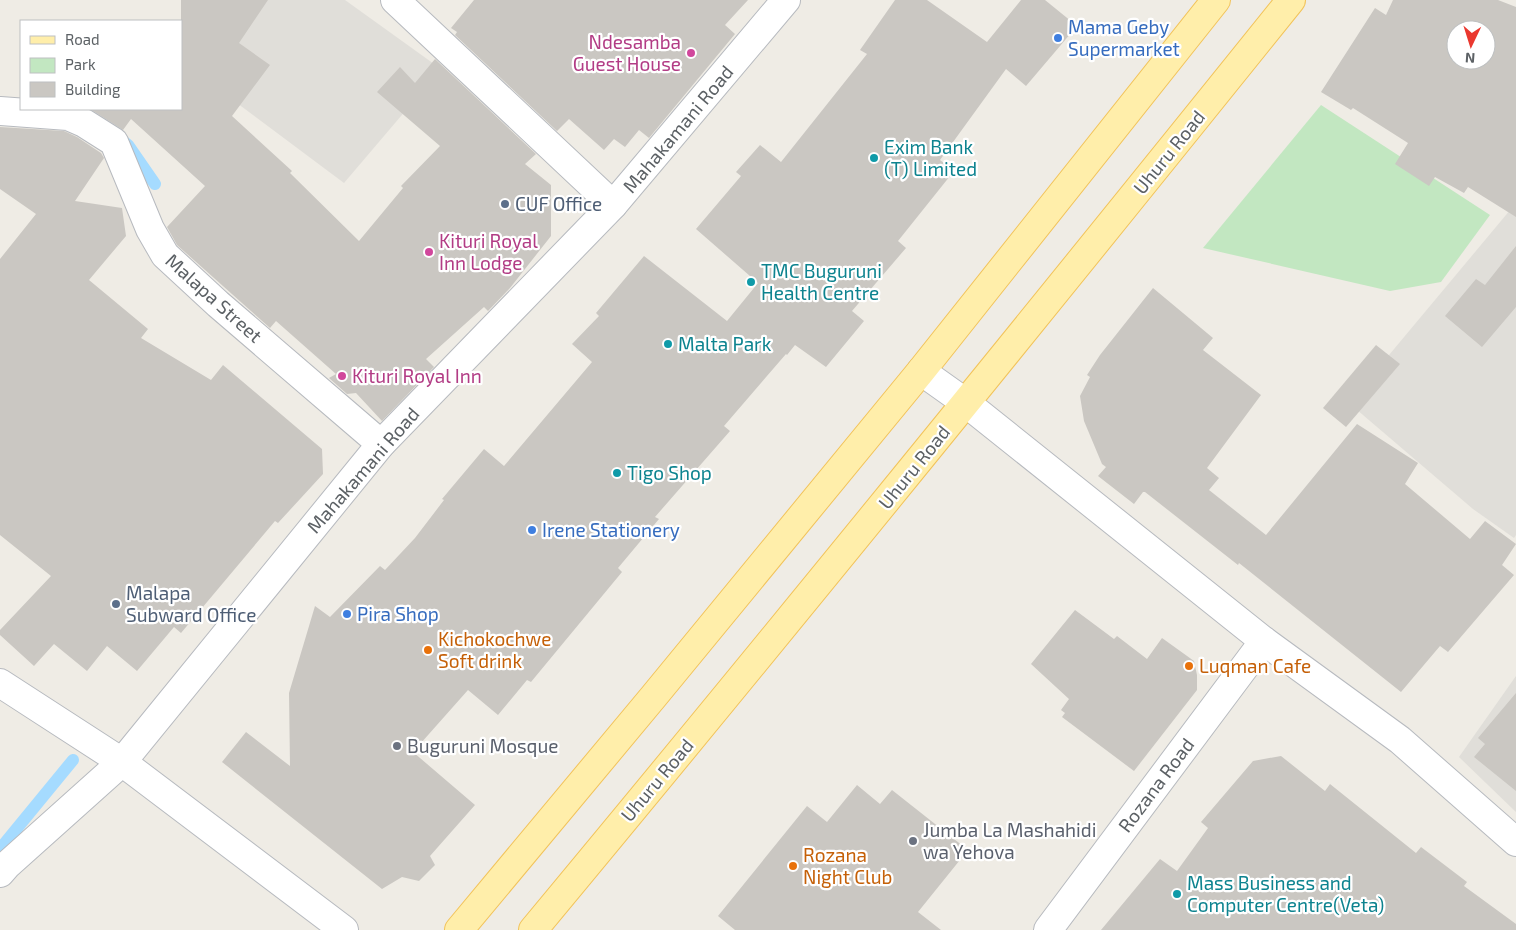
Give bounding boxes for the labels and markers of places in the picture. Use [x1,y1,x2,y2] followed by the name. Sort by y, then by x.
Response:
[1068,15,1180,60] place label: Mama Geby Supermarket
[573,30,681,75] place label: Ndesamba Guest House
[1052,32,1064,44] marker: Mama Geby Supermarket
[685,47,697,59] marker: Ndesamba Guest House
[884,135,977,180] place label: Exim Bank (T) Limited
[868,152,880,164] marker: Exim Bank (T) Limited
[515,192,602,215] place label: CUF Office
[499,198,511,210] marker: CUF Office
[439,229,538,274] place label: Kituri Royal Inn Lodge
[423,246,435,258] marker: Kituri Royal Inn Lodge
[761,259,882,304] place label: TMC Buguruni Health Centre
[745,276,757,288] marker: TMC Buguruni Health Centre
[678,332,772,355] place label: Malta Park
[662,338,674,350] marker: Malta Park
[352,364,482,387] place label: Kituri Royal Inn
[336,370,348,382] marker: Kituri Royal Inn
[627,461,712,484] place label: Tigo Shop
[611,467,623,479] marker: Tigo Shop
[542,518,680,541] place label: Irene Stationery
[526,524,538,536] marker: Irene Stationery
[126,581,257,626] place label: Malapa Subward Office
[110,598,122,610] marker: Malapa Subward Office
[357,602,439,625] place label: Pira Shop
[341,608,353,620] marker: Pira Shop
[438,627,551,672] place label: Kichokochwe Soft drink
[422,644,434,656] marker: Kichokochwe Soft drink
[1199,654,1311,677] place label: Luqman Cafe
[1183,660,1195,672] marker: Luqman Cafe
[407,734,558,757] place label: Buguruni Mosque
[391,740,403,752] marker: Buguruni Mosque
[923,818,1096,863] place label: Jumba La Mashahidi wa Yehova
[907,835,919,847] marker: Jumba La Mashahidi wa Yehova
[803,843,892,888] place label: Rozana Night Club
[787,860,799,872] marker: Rozana Night Club
[1187,871,1384,916] place label: Mass Business and Computer Centre(Veta)
[1171,888,1183,900] marker: Mass Business and Computer Centre(Veta)

